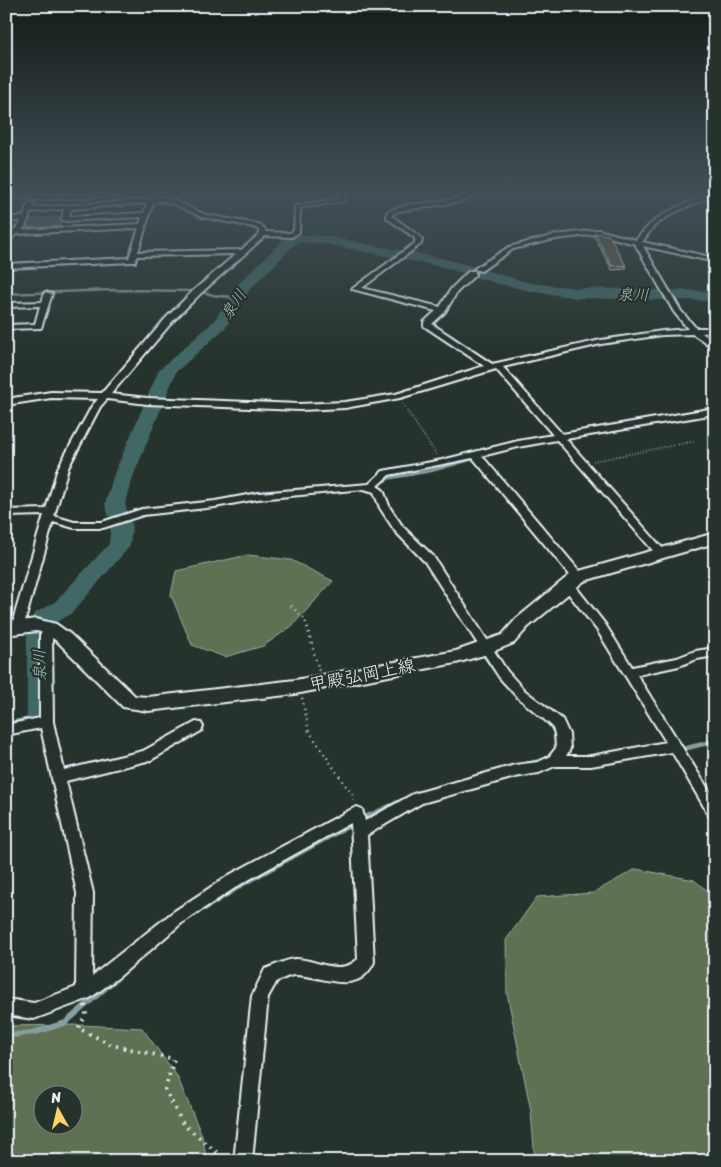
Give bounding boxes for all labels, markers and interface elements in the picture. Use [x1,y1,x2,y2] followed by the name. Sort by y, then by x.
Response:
[617,280,649,309] water label: 泉川
[212,283,254,326] water label: 泉川
[25,649,54,681] water label: 泉川
[306,649,418,701] street label: 甲殿弘岡上線
[32,1084,82,1134] north arrow
[49,1085,63,1111] text: N

